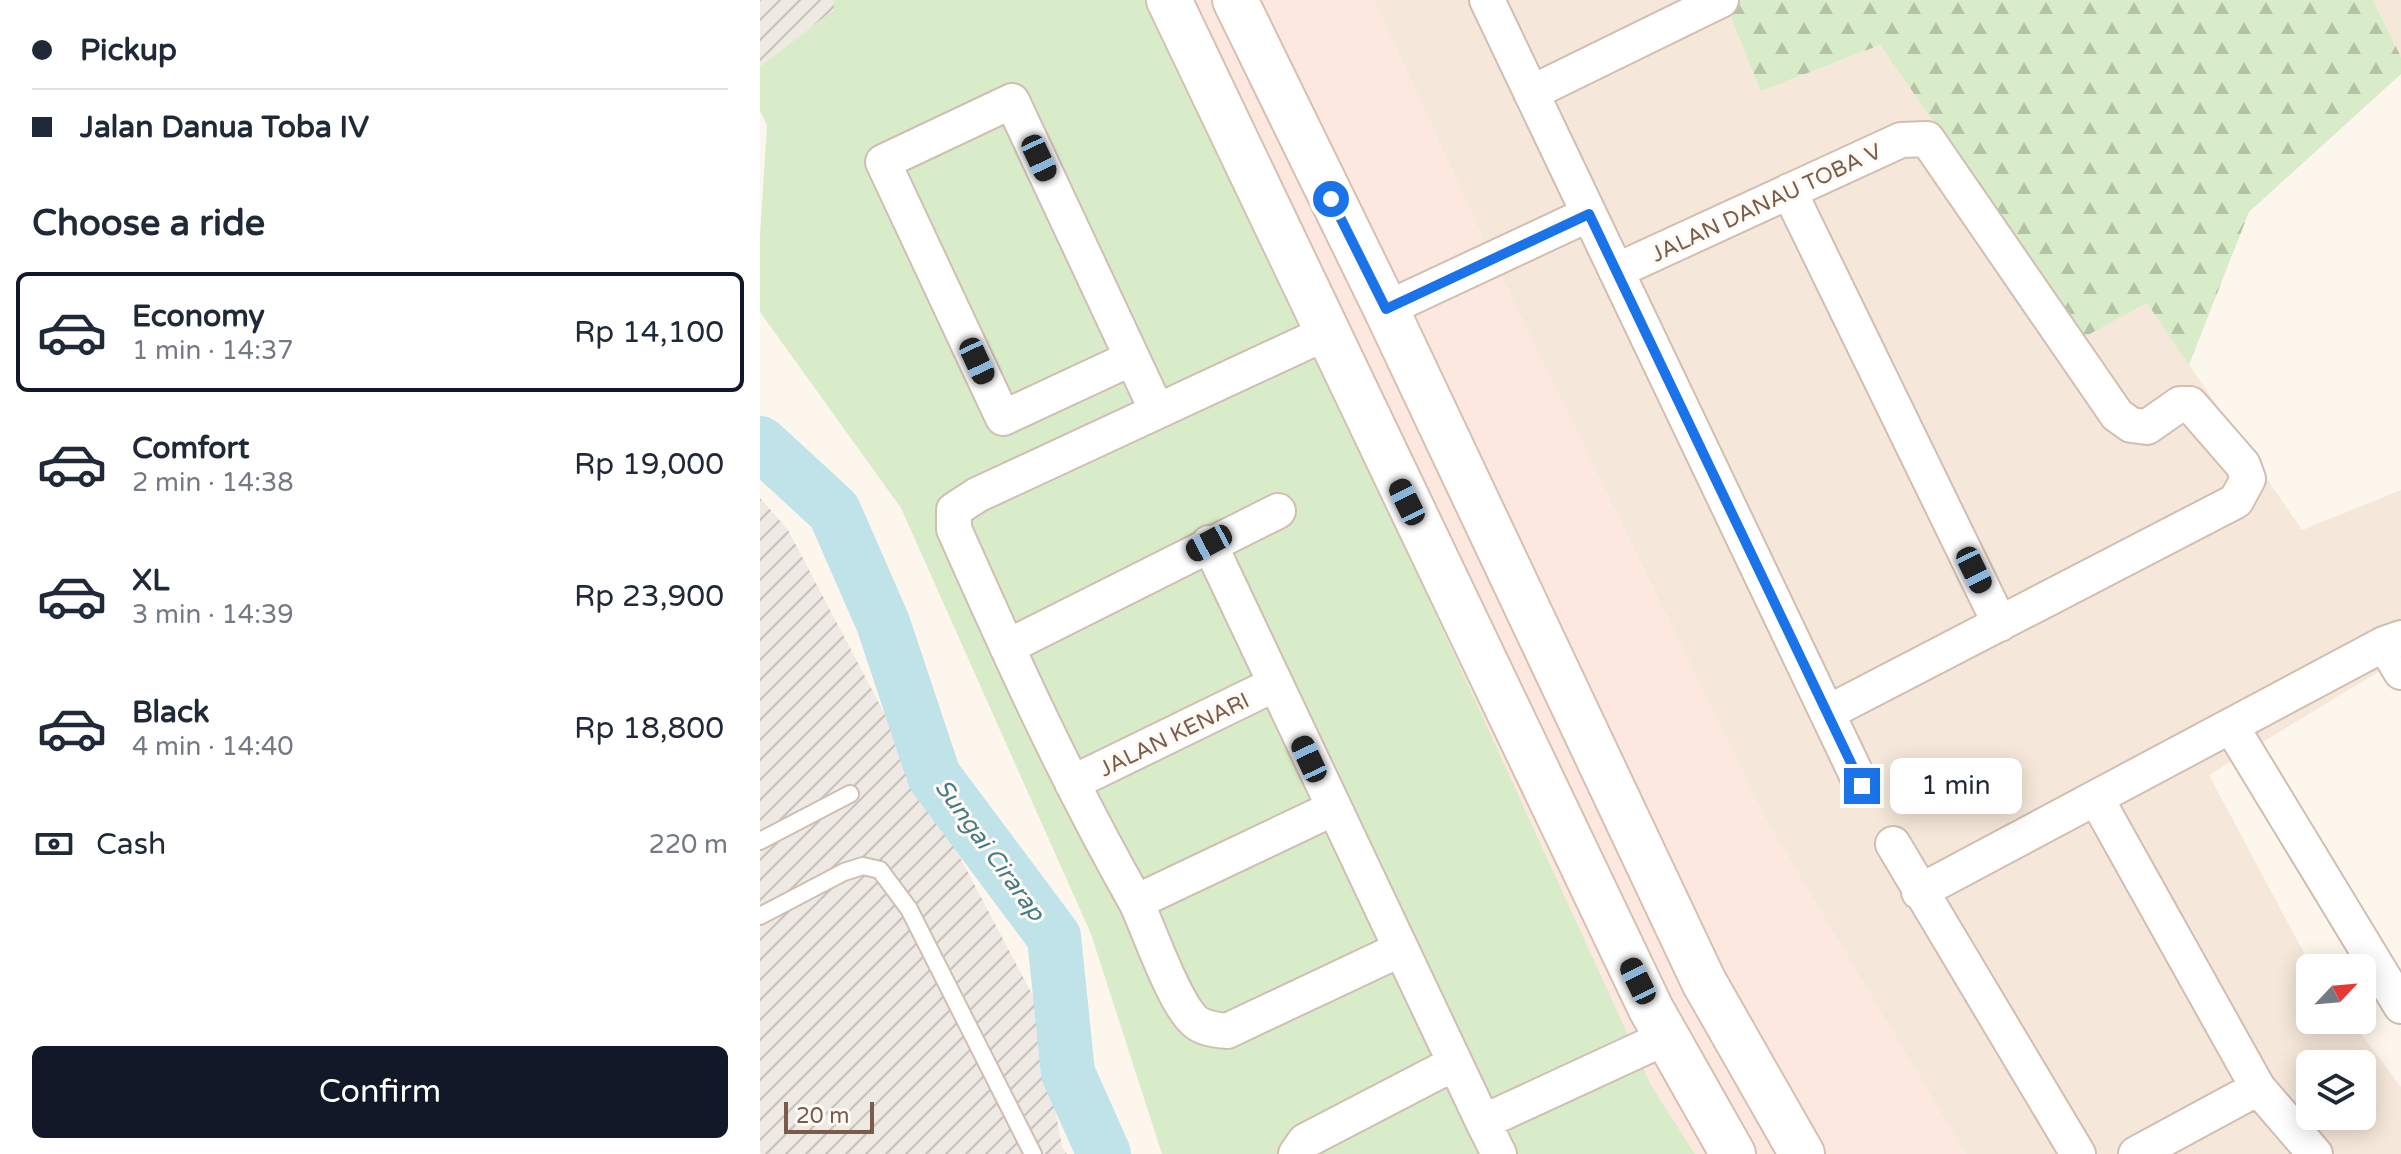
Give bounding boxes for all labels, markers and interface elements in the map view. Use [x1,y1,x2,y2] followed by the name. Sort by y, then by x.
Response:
[80,32,177,69] text: Pickup
[80,109,369,146] text: Jalan Danua Toba IV
[1018,131,1060,185] car
[1647,138,1886,268] street label: JALAN DANAU TOBA V
[1313,181,1349,217] route start
[32,202,265,245] text: Choose a ride
[36,296,108,368] icon: car
[132,298,265,335] text: Economy
[574,314,724,351] text: Rp 14,100
[956,334,998,388] car
[132,335,294,366] text: 1 min · 14:37
[36,428,108,500] icon: car
[132,430,250,467] text: Comfort
[574,446,724,483] text: Rp 19,000
[132,467,294,498] text: 2 min · 14:38
[1386,475,1428,529] car
[1182,521,1236,565] car
[1953,543,1995,597] car
[36,560,108,632] icon: car
[132,562,169,599] text: XL
[574,578,724,615] text: Rp 23,900
[132,599,294,630] text: 3 min · 14:39
[1095,687,1254,782] street label: JALAN KENARI
[36,692,108,764] icon: car
[132,694,209,731] text: Black
[574,710,724,747] text: Rp 18,800
[132,731,294,762] text: 4 min · 14:40
[1288,732,1330,786] car
[1890,758,2022,814] callout: 1 min
[1844,768,1880,804] route end
[1921,770,1991,801] text: 1 min
[929,774,1052,928] water label: Sungai Cirarap
[32,822,76,866] icon: cash
[96,826,166,863] text: Cash
[648,829,728,860] text: 220 m
[1617,954,1659,1008] car
[2296,954,2376,1034] north arrow
[2296,954,2376,1130] map controls
[32,1046,728,1138] button: Confirm
[2296,1050,2376,1130] button: layers
[784,1098,874,1134] scale bar
[796,1103,850,1129] text: 20 m

